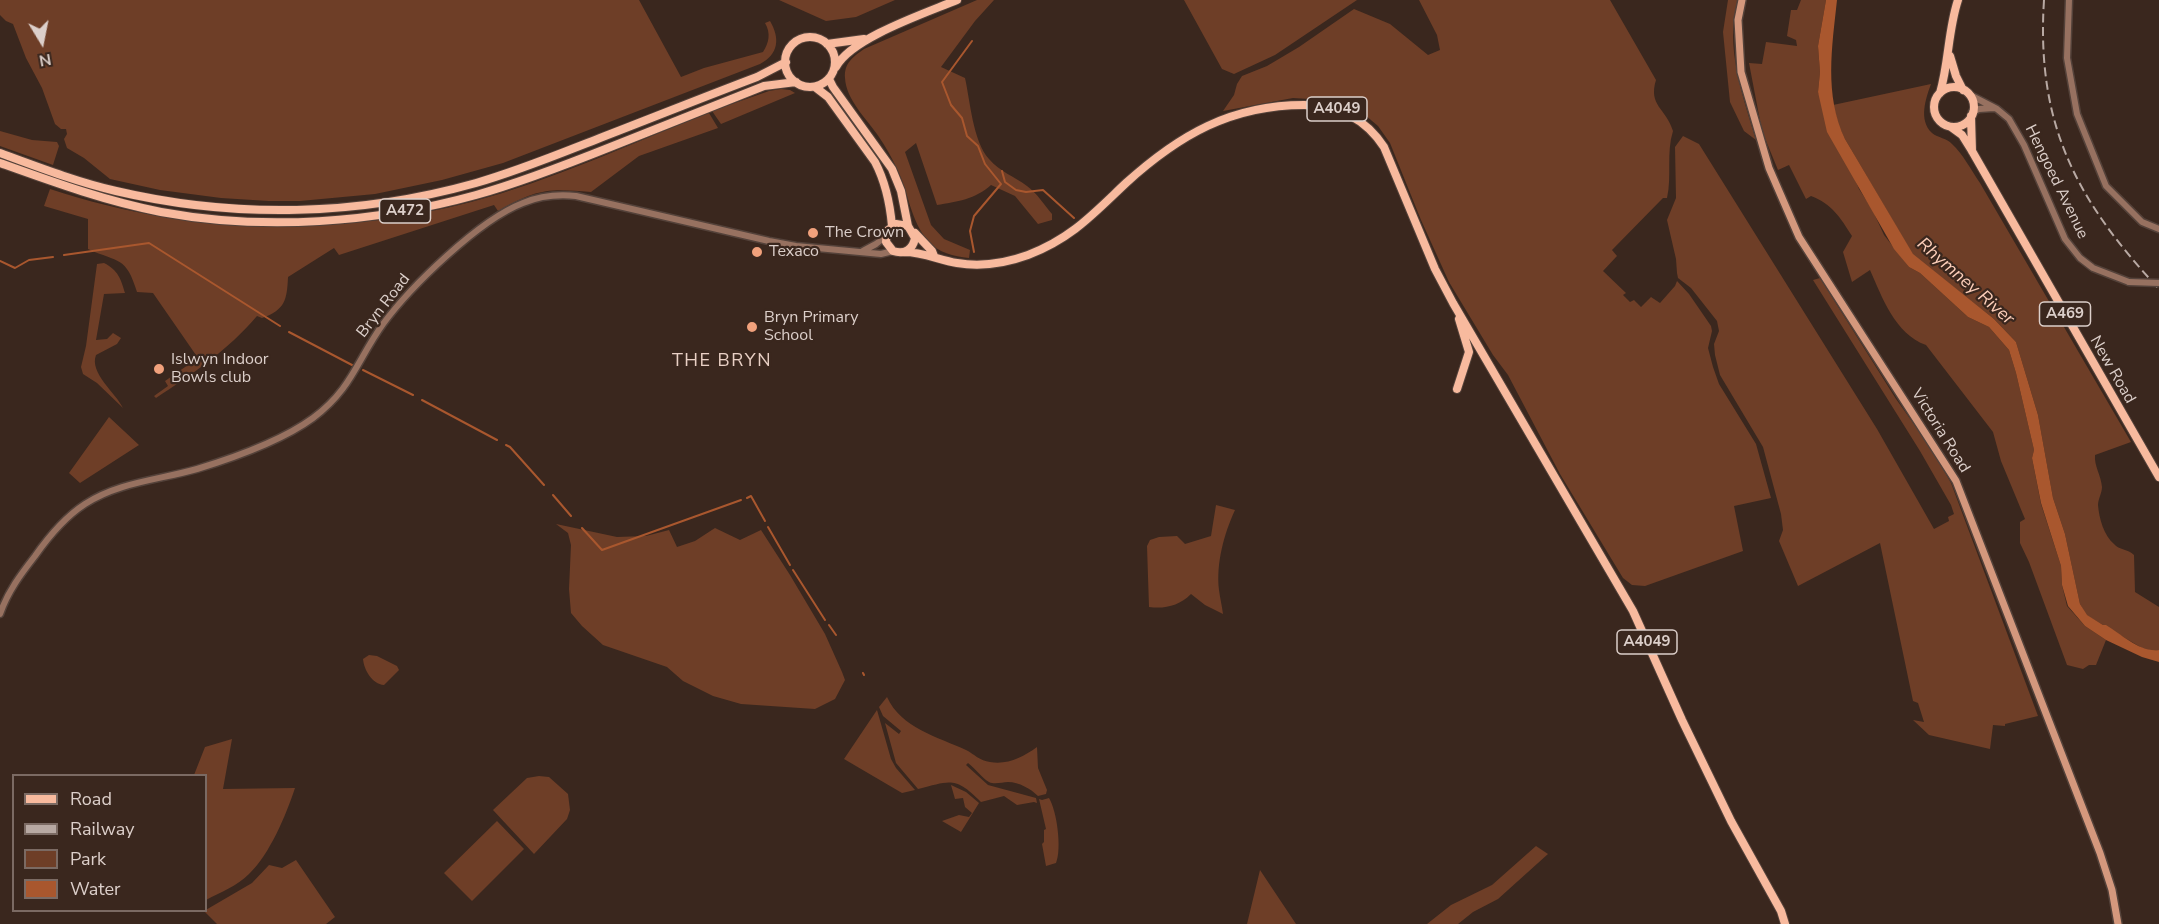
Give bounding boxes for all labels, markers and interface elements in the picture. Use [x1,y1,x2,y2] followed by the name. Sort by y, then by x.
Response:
[12,12,72,72] north arrow
[37,48,53,72] text: N
[1307,97,1367,121] road number: A4049
[2020,122,2092,242] street label: Hengoed Avenue
[380,199,430,223] road number: A472
[825,223,904,243] place label: The Crown
[806,226,820,240] marker: The Crown
[1912,234,2018,330] water label: Rhymney River
[769,242,819,262] place label: Texaco
[750,245,764,259] marker: Texaco
[353,270,415,342] street label: Bryn Road
[2040,302,2090,326] road number: A469
[764,308,858,346] place label: Bryn Primary School
[745,320,759,334] marker: Bryn Primary School
[2085,333,2139,407] street label: New Road
[171,350,269,388] place label: Islwyn Indoor Bowls club
[672,351,772,373] district label: THE BRYN
[152,362,166,376] marker: Islwyn Indoor Bowls club
[1906,385,1974,477] street label: Victoria Road
[1617,630,1677,654] road number: A4049
[12,774,207,912] legend
[70,787,112,811] text: Road
[70,817,135,841] text: Railway
[70,847,106,871] text: Park
[70,877,121,901] text: Water

